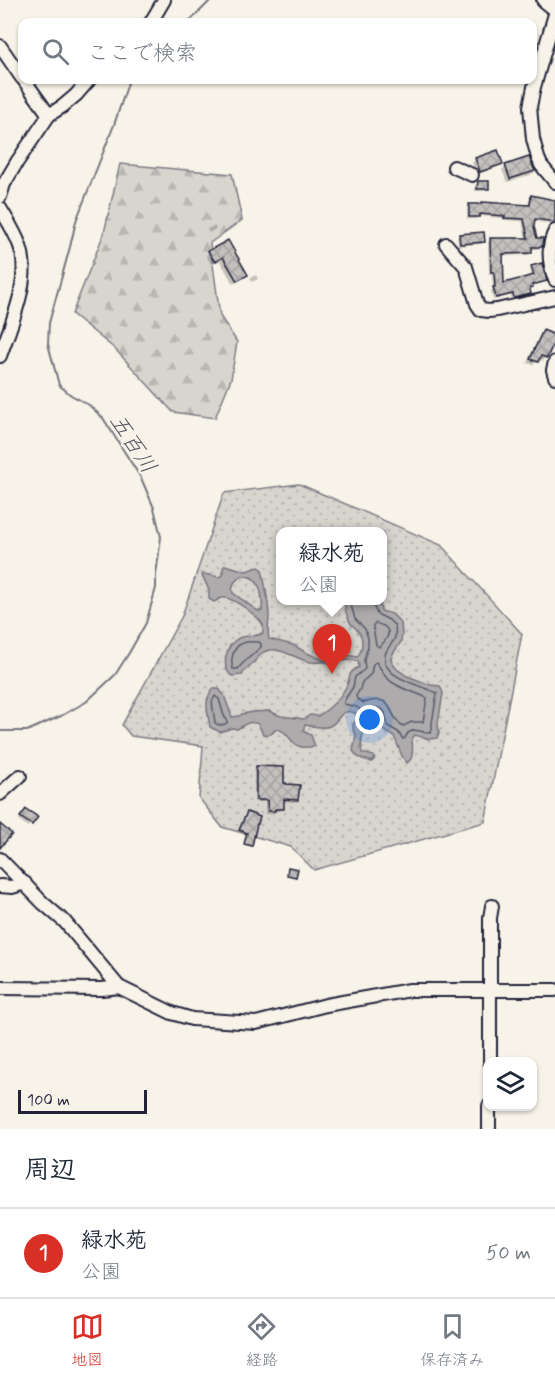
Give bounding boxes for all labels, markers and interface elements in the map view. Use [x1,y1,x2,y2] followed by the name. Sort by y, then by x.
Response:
[18,18,537,84] search box
[39,35,72,68] icon: search
[87,40,197,68] text: ここで検索
[103,409,162,479] water label: 五百川
[276,527,387,605] popup
[298,540,365,568] text: 緑水苑
[298,572,338,599] text: 公園
[312,624,352,674] pin: 1
[355,705,384,734] your location
[483,1057,537,1111] map controls
[483,1057,537,1111] button: layers
[18,1087,147,1114] scale bar
[27,1090,70,1111] text: 100 m
[24,1154,76,1188] text: 周辺
[81,1227,147,1255] text: 緑水苑
[39,1240,48,1267] text: 1
[486,1240,531,1267] text: 50 m
[81,1259,121,1286] text: 公園
[71,1310,104,1371] tab: 地図
[245,1310,278,1371] tab: 経路
[420,1310,484,1371] tab: 保存済み

